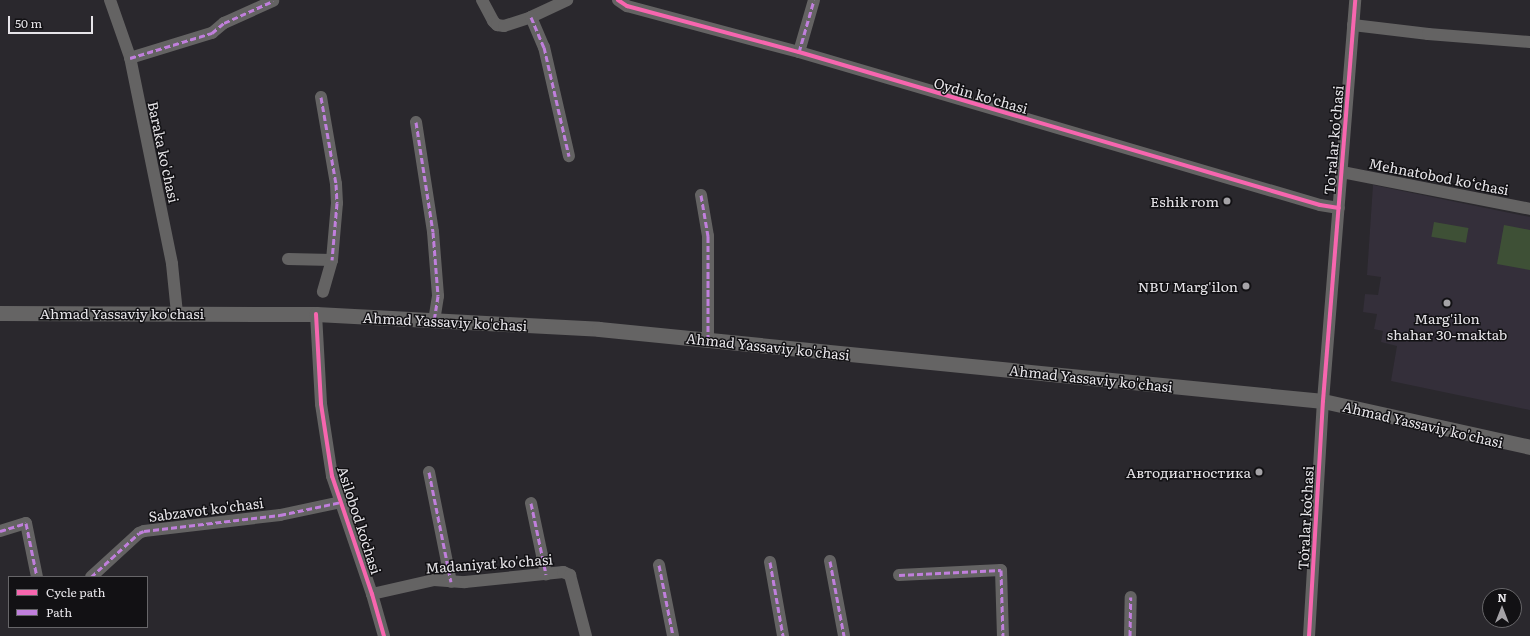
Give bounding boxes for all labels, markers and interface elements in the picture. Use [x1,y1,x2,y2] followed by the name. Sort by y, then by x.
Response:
[10,8,95,34] scale bar
[15,14,42,32] text: 50 m
[932,74,1030,116] street label: Oydin ko'chasi
[1320,85,1346,195] street label: To'ralar ko'chasi
[145,100,183,204] street label: Baraka ko'chasi
[1368,154,1510,198] street label: Mehnatobod ko‘chasi
[1150,193,1219,209] place label: Eshik rom
[1222,196,1232,206] marker: Eshik rom
[1138,278,1238,294] place label: NBU Marg'ilon
[1241,281,1251,291] marker: NBU Marg'ilon
[1442,298,1452,308] marker: Marg'ilon shahar 30-maktab
[40,305,204,321] street label: Ahmad Yassaviy ko'chasi
[362,308,528,334] street label: Ahmad Yassaviy ko'chasi
[1387,310,1507,342] place label: Marg'ilon shahar 30-maktab
[685,329,851,363] street label: Ahmad Yassaviy ko'chasi
[1008,361,1174,395] street label: Ahmad Yassaviy ko'chasi
[1341,397,1505,451] street label: Ahmad Yassaviy ko'chasi
[335,464,385,576] street label: Asilobod koʻchasi
[1126,464,1251,480] place label: Автодиагностика
[1294,465,1316,571] street label: Toʻralar koʻchasi
[1254,467,1264,477] marker: Автодиагностика
[148,494,264,524] street label: Sabzavot ko'chasi
[425,550,553,576] street label: Madaniyat ko'chasi
[8,576,148,628] legend
[46,583,106,601] text: Cycle path
[1482,588,1522,628] north arrow
[1497,589,1507,605] text: N
[46,603,72,621] text: Path

